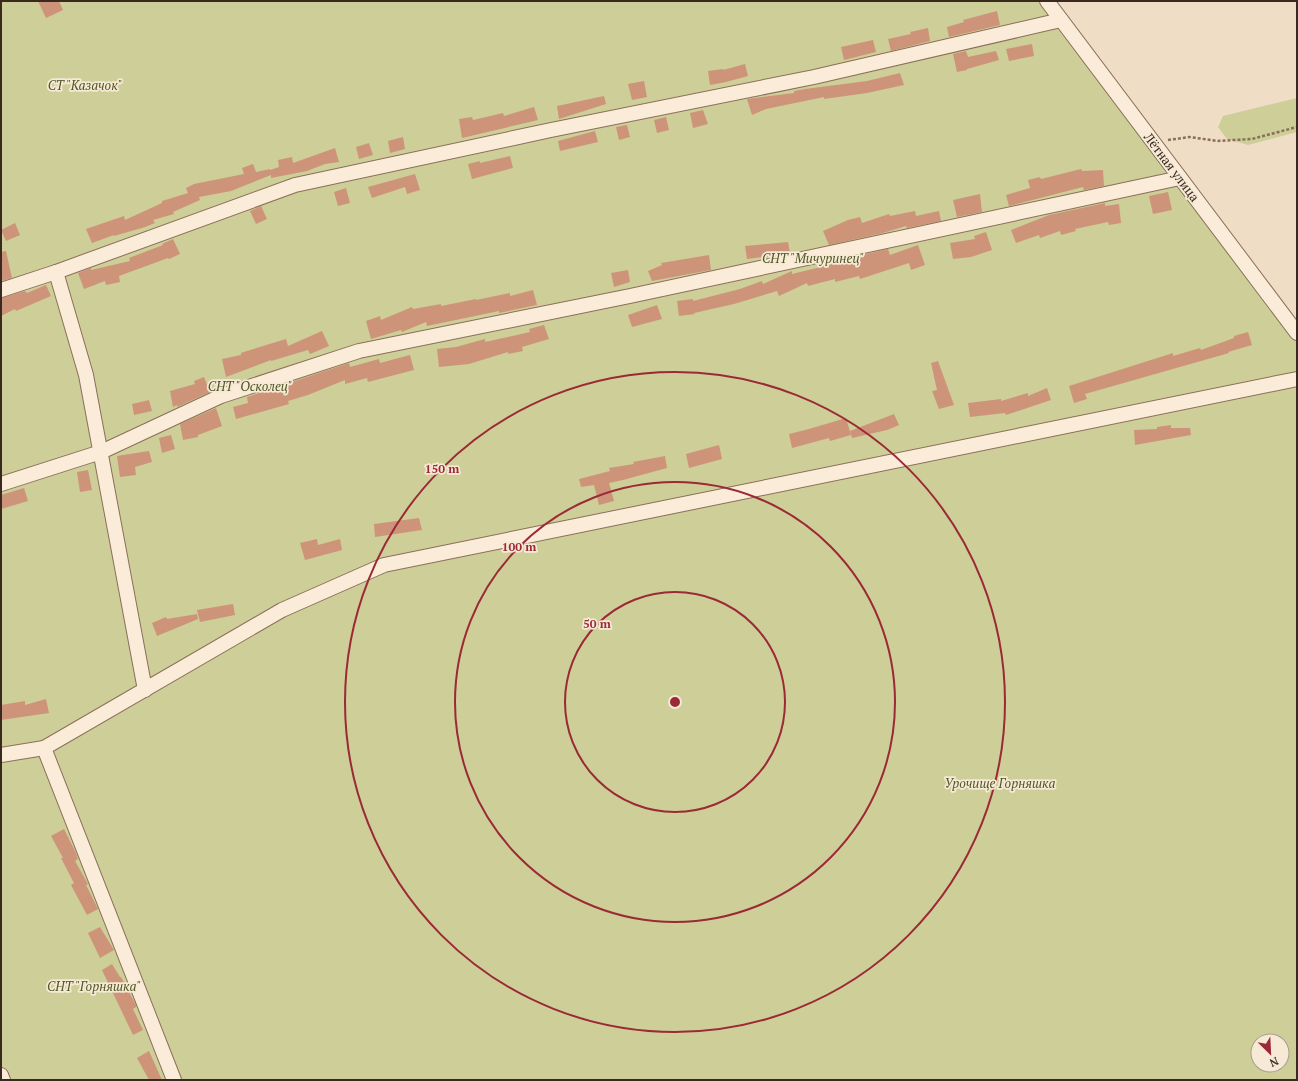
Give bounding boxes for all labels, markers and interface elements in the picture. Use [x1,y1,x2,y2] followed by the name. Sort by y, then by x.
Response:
[48,76,122,94] park label: СТ "Казачок"
[1140,128,1204,205] street label: Лётная улица
[762,249,864,267] park label: СНТ "Мичуринец"
[208,377,292,395] park label: СНТ "Осколец"
[425,461,459,476] text: 150 m
[502,539,536,554] text: 100 m
[583,616,611,631] text: 50 m
[668,695,682,709] centre of rings
[944,774,1056,792] park label: Урочище Горняшка
[47,977,141,995] park label: СНТ "Горняшка"
[1250,1033,1290,1073] north arrow
[1267,1054,1281,1070] text: N

